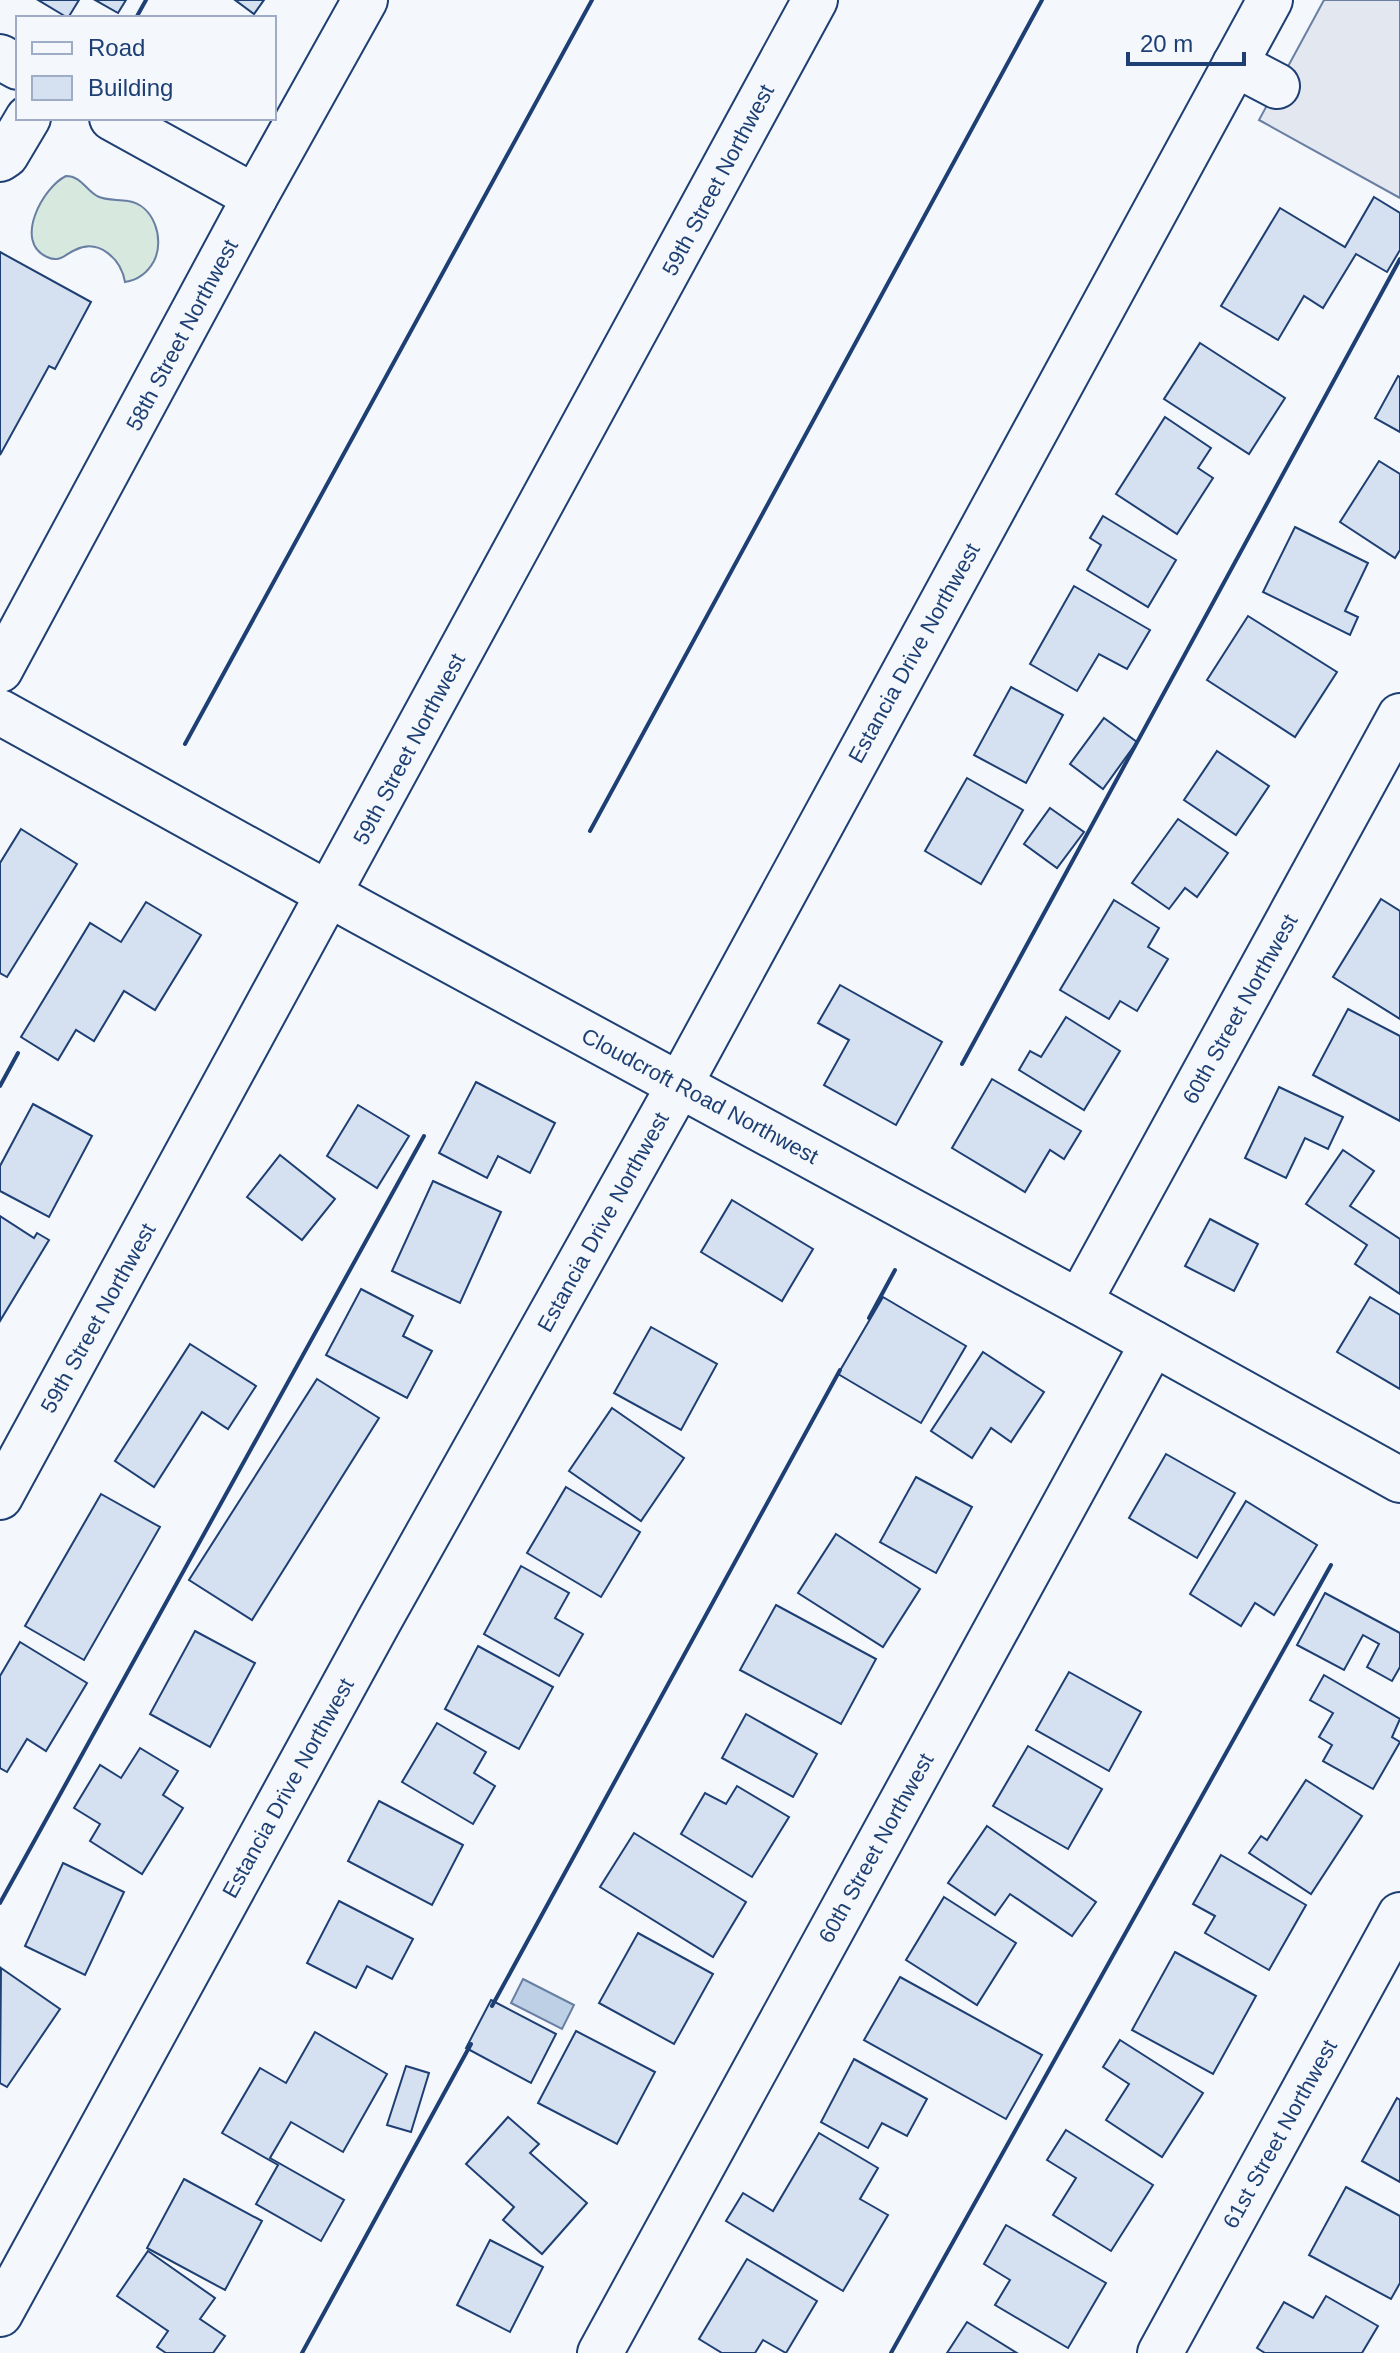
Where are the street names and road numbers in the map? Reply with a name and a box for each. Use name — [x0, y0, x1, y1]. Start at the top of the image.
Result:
street label: 59th Street Northwest — [657, 80, 779, 280]
street label: 58th Street Northwest — [121, 235, 243, 435]
street label: Estancia Drive Northwest — [843, 539, 985, 767]
street label: 59th Street Northwest — [348, 649, 470, 849]
street label: 60th Street Northwest — [1177, 910, 1303, 1108]
street label: Cloudcroft Road Northwest — [578, 1023, 822, 1169]
street label: Estancia Drive Northwest — [532, 1108, 674, 1336]
street label: 59th Street Northwest — [35, 1219, 161, 1417]
street label: Estancia Drive Northwest — [217, 1674, 359, 1902]
street label: 60th Street Northwest — [813, 1749, 939, 1947]
street label: 61st Street Northwest — [1218, 2035, 1342, 2233]

